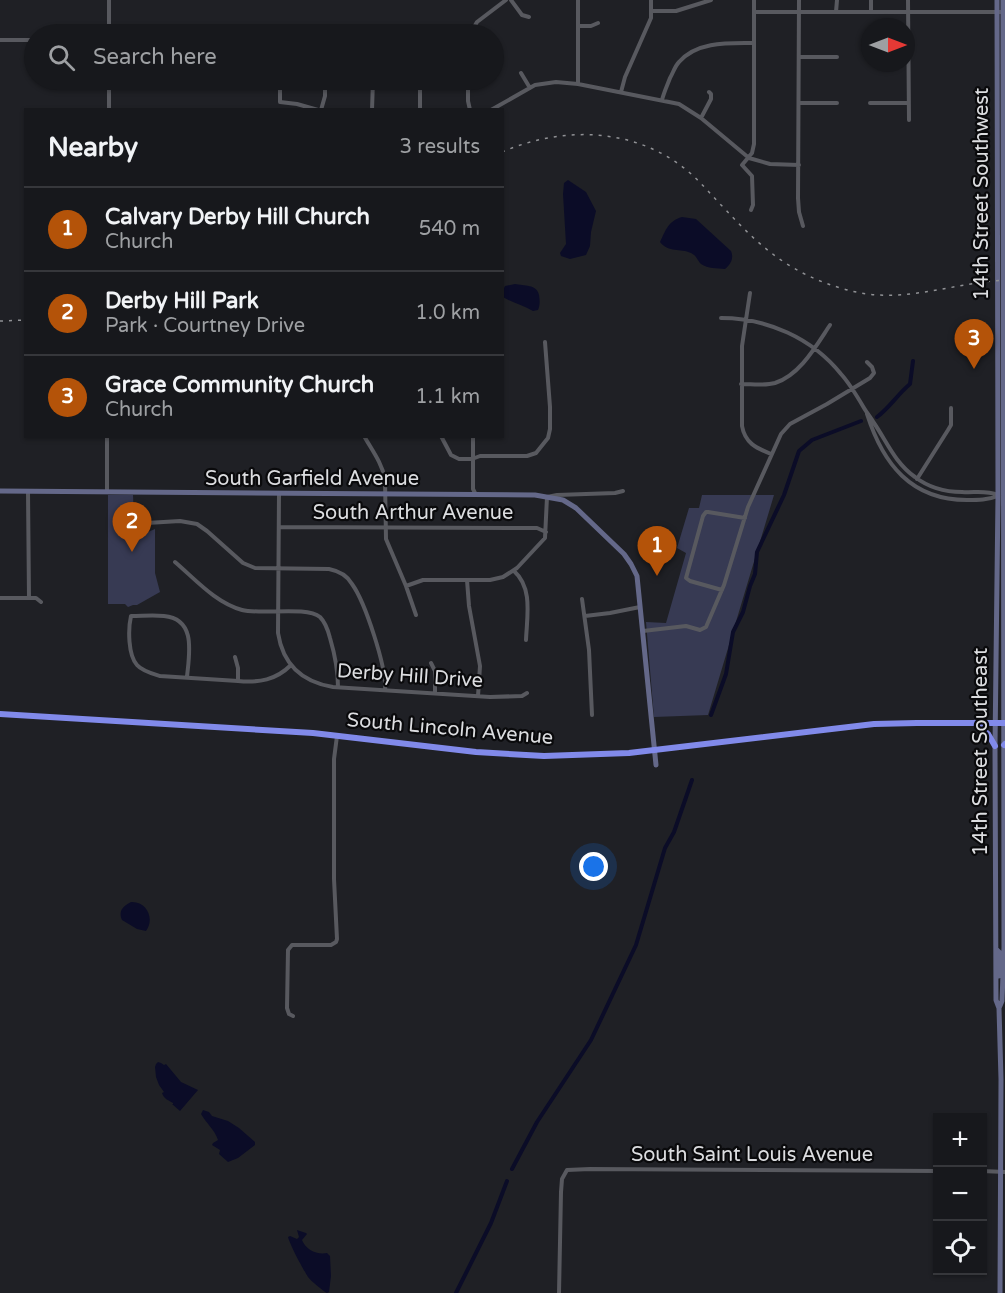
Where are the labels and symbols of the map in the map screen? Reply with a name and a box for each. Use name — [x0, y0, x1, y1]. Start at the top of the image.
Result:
north arrow — [861, 18, 915, 72]
street label: 14th Street Southwest — [970, 87, 994, 300]
pin: 3 — [954, 320, 994, 369]
street label: South Garfield Avenue — [205, 467, 419, 491]
street label: South Arthur Avenue — [313, 501, 513, 525]
pin: 2 — [112, 502, 152, 552]
pin: 1 — [638, 526, 676, 576]
street label: 14th Street Southeast — [969, 647, 993, 856]
street label: Derby Hill Drive — [336, 659, 484, 693]
street label: South Lincoln Avenue — [346, 708, 554, 750]
your location — [579, 852, 608, 881]
street label: South Saint Louis Avenue — [631, 1143, 873, 1167]

